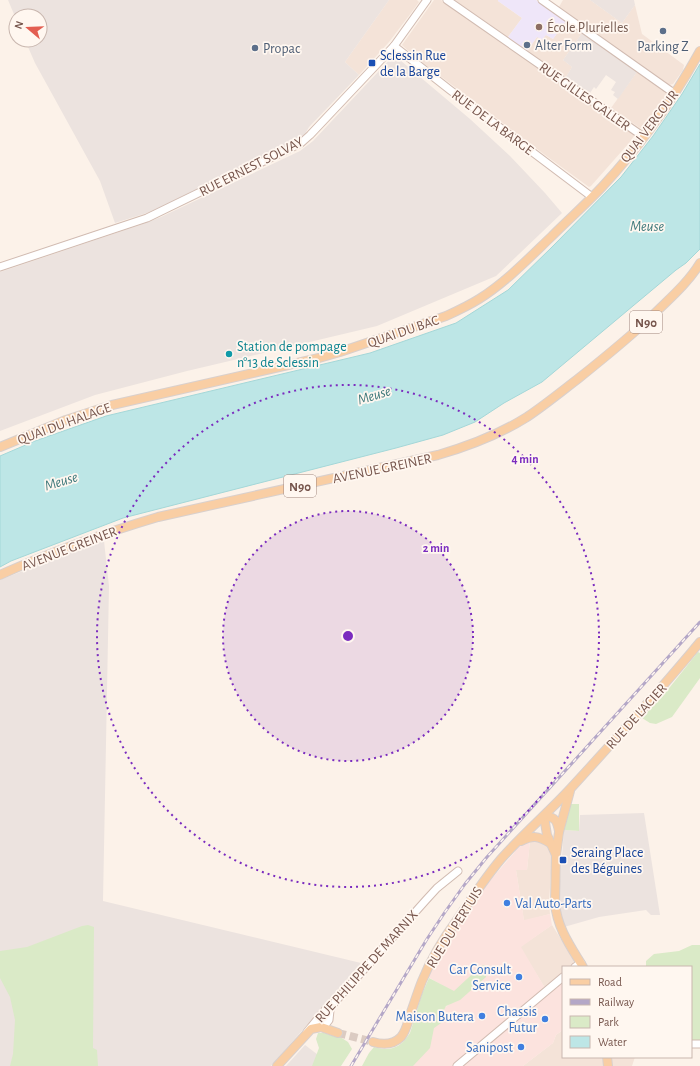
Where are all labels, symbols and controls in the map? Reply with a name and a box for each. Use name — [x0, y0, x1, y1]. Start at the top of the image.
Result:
north arrow — [8, 8, 48, 48]
place label: École Plurielles — [547, 18, 629, 35]
text: N — [13, 19, 25, 30]
marker: École Plurielles — [534, 22, 544, 32]
marker: Parking Z — [658, 26, 668, 36]
place label: Alter Form — [535, 39, 592, 53]
marker: Alter Form — [522, 40, 532, 50]
place label: Parking Z — [637, 40, 689, 54]
place label: Propac — [263, 42, 301, 56]
marker: Propac — [250, 43, 260, 53]
place label: Sclessin Rue de la Barge — [380, 49, 446, 79]
marker: Sclessin Rue de la Barge — [367, 58, 377, 68]
street label: RUE GILLES GALLER — [536, 60, 633, 133]
street label: RUE DE LA BARGE — [449, 88, 536, 158]
street label: QUAI VERCOUR — [618, 88, 682, 165]
street label: RUE ERNEST SOLVAY — [197, 134, 306, 199]
water label: Meuse — [630, 219, 664, 234]
road number: N90 — [630, 311, 662, 333]
street label: QUAI DU BAC — [366, 313, 441, 351]
place label: Station de pompage n°13 de Sclessin — [237, 340, 347, 370]
marker: Station de pompage n°13 de Sclessin — [224, 349, 234, 359]
water label: Meuse — [356, 383, 393, 408]
street label: QUAI DU HALAGE — [16, 400, 113, 447]
street label: AVENUE GREINER — [332, 452, 433, 486]
text: 4 min — [511, 453, 539, 465]
water label: Meuse — [43, 469, 80, 494]
road number: N90 — [284, 475, 316, 497]
street label: AVENUE GREINER — [20, 524, 119, 573]
text: 2 min — [423, 542, 449, 554]
centre of rings — [341, 629, 355, 643]
street label: RUE DE L'ACIER — [604, 681, 670, 752]
place label: Seraing Place des Béguines — [571, 846, 643, 876]
marker: Seraing Place des Béguines — [558, 855, 568, 865]
street label: RUE DU PERTUIS — [424, 885, 485, 971]
place label: Val Auto-Parts — [515, 897, 592, 911]
marker: Val Auto-Parts — [502, 898, 512, 908]
street label: RUE PHILIPPE DE MARNIX — [313, 908, 421, 1026]
place label: Car Consult Service — [449, 963, 512, 993]
legend — [562, 966, 692, 1058]
marker: Car Consult Service — [514, 972, 524, 982]
text: Road — [598, 976, 622, 988]
text: Railway — [598, 996, 634, 1009]
place label: Chassis Futur — [497, 1005, 537, 1035]
place label: Maison Butera — [396, 1010, 475, 1024]
marker: Maison Butera — [477, 1011, 487, 1021]
marker: Chassis Futur — [540, 1014, 550, 1024]
text: Park — [598, 1016, 619, 1028]
text: Water — [598, 1036, 627, 1048]
place label: Sanipost — [466, 1041, 514, 1055]
marker: Sanipost — [516, 1042, 526, 1052]

